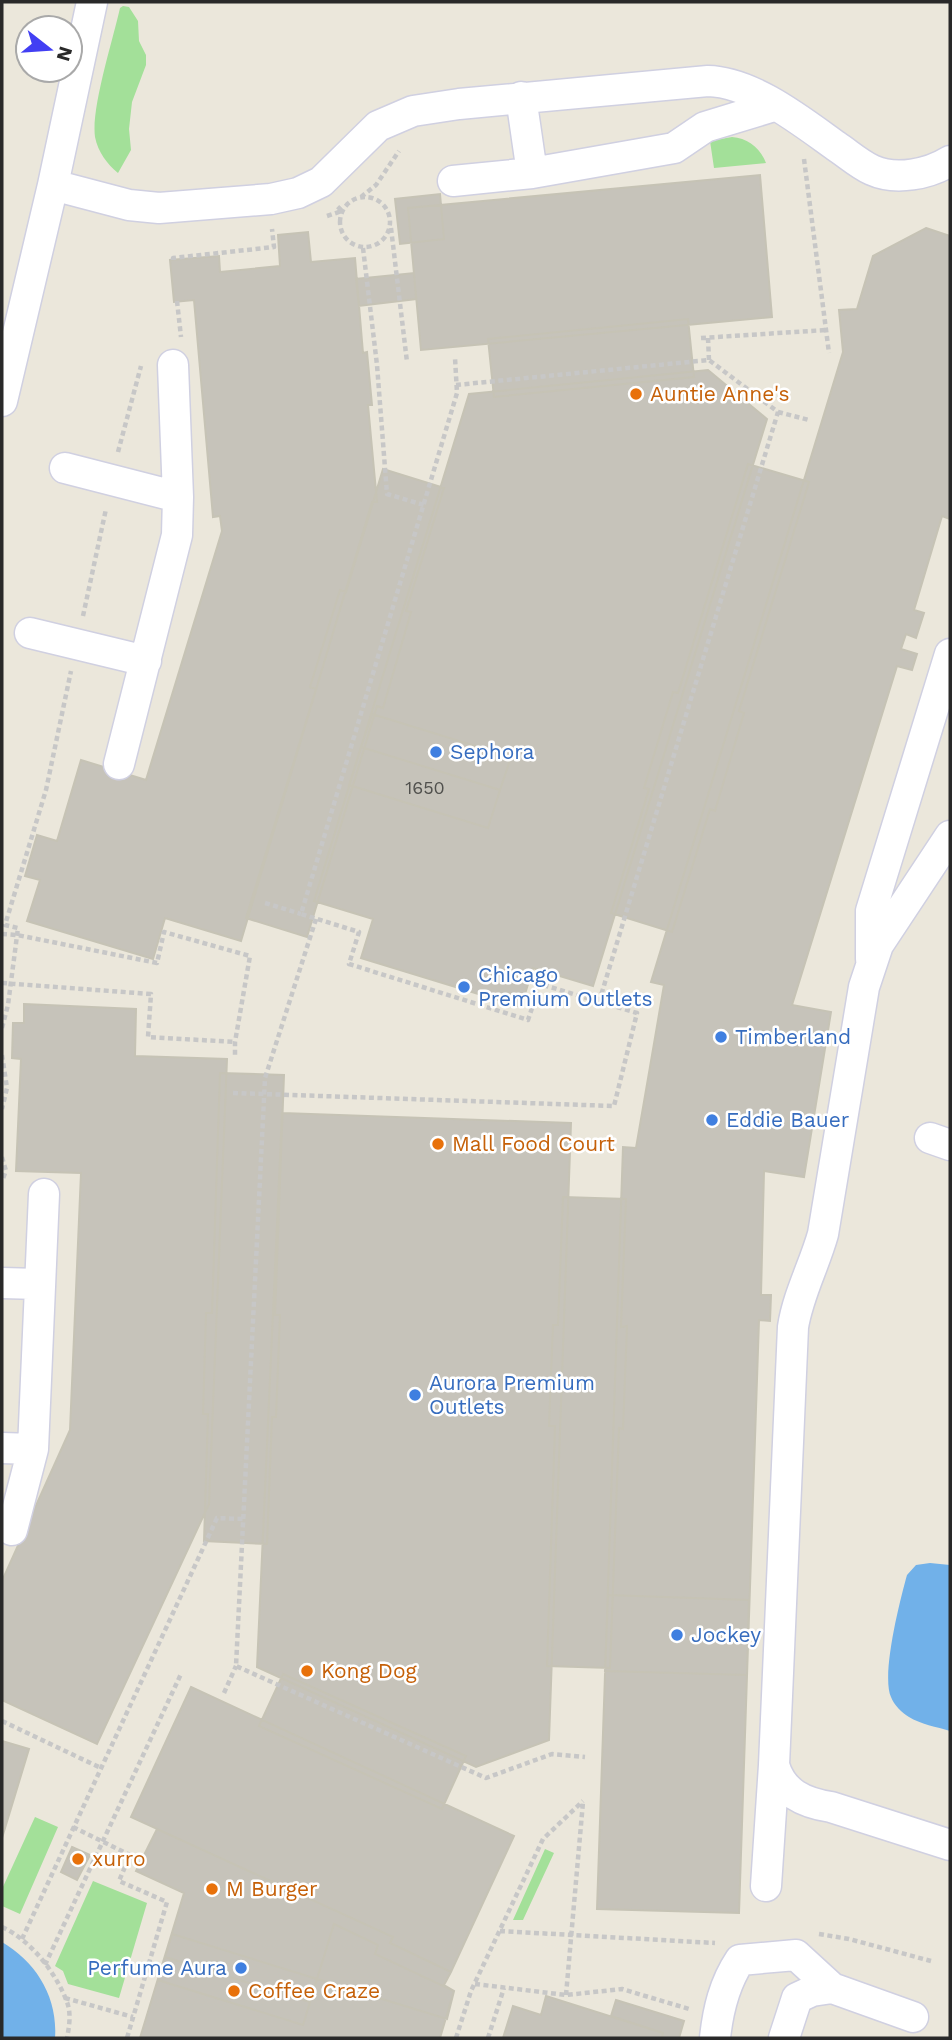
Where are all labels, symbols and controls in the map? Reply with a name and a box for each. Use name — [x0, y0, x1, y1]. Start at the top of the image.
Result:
north arrow — [14, 14, 84, 84]
text: N — [52, 44, 78, 64]
place label: Auntie Anne's — [650, 381, 790, 406]
marker: Auntie Anne's — [628, 386, 644, 402]
place label: Sephora — [450, 739, 535, 764]
marker: Sephora — [428, 744, 444, 760]
house number: 1650 — [405, 777, 445, 798]
place label: Chicago Premium Outlets — [478, 962, 652, 1011]
marker: Chicago Premium Outlets — [456, 979, 472, 995]
place label: Timberland — [735, 1024, 851, 1049]
marker: Timberland — [713, 1029, 729, 1045]
place label: Eddie Bauer — [726, 1107, 850, 1132]
marker: Eddie Bauer — [704, 1112, 720, 1128]
place label: Mall Food Court — [452, 1131, 615, 1156]
marker: Mall Food Court — [430, 1136, 446, 1152]
place label: Aurora Premium Outlets — [429, 1370, 595, 1419]
marker: Aurora Premium Outlets — [407, 1387, 423, 1403]
place label: Jockey — [691, 1622, 761, 1647]
marker: Jockey — [669, 1627, 685, 1643]
place label: Kong Dog — [321, 1658, 418, 1683]
marker: Kong Dog — [299, 1663, 315, 1679]
place label: xurro — [92, 1846, 146, 1871]
marker: xurro — [70, 1851, 86, 1867]
place label: M Burger — [226, 1876, 318, 1901]
marker: M Burger — [204, 1881, 220, 1897]
place label: Perfume Aura — [87, 1955, 227, 1980]
marker: Perfume Aura — [233, 1960, 249, 1976]
place label: Coffee Craze — [248, 1978, 380, 2003]
marker: Coffee Craze — [226, 1983, 242, 1999]

